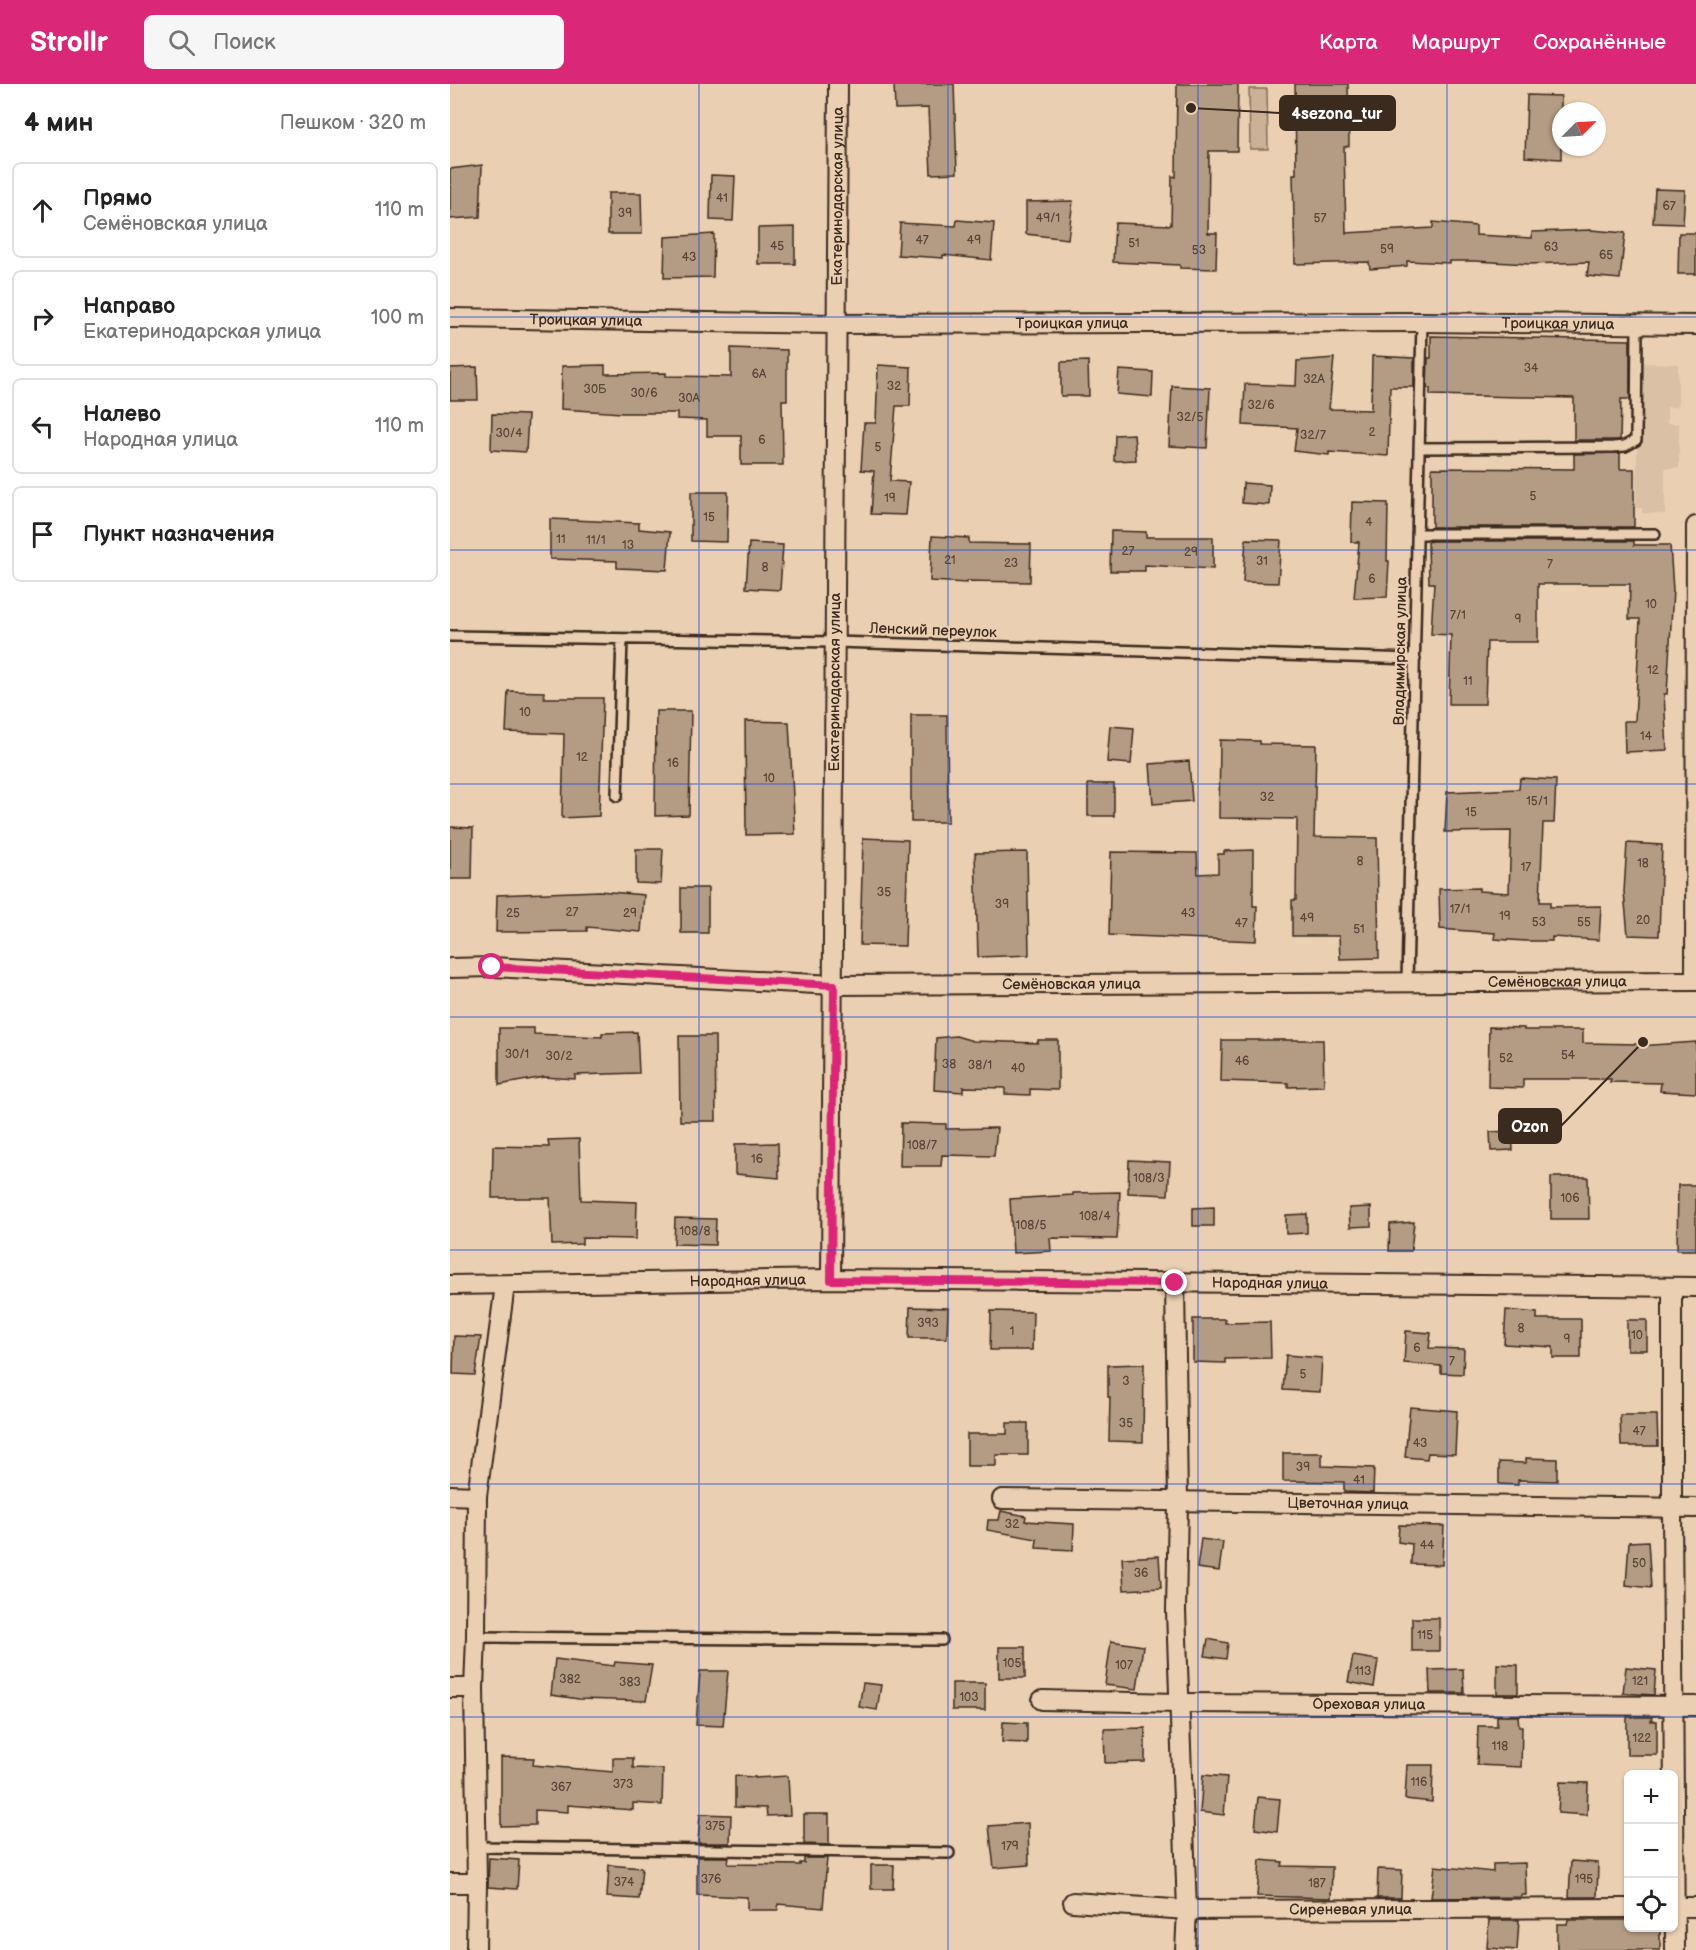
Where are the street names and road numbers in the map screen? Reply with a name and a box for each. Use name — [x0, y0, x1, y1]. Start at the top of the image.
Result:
street label: Екатеринодарская улица — [828, 106, 848, 286]
street label: Троицкая улица — [529, 310, 643, 331]
street label: Троицкая улица — [1016, 314, 1129, 333]
street label: Троицкая улица — [1501, 314, 1615, 334]
street label: Владимирская улица — [1390, 576, 1411, 726]
street label: Екатеринодарская улица — [825, 592, 845, 772]
street label: Ленский переулок — [868, 619, 997, 642]
street label: Семёновская улица — [1488, 972, 1627, 992]
street label: Семёновская улица — [1002, 975, 1141, 994]
street label: Народная улица — [690, 1270, 806, 1291]
street label: Народная улица — [1212, 1274, 1328, 1294]
street label: Цветочная улица — [1287, 1494, 1409, 1514]
street label: Ореховая улица — [1313, 1695, 1426, 1714]
street label: Сиреневая улица — [1289, 1900, 1412, 1920]

